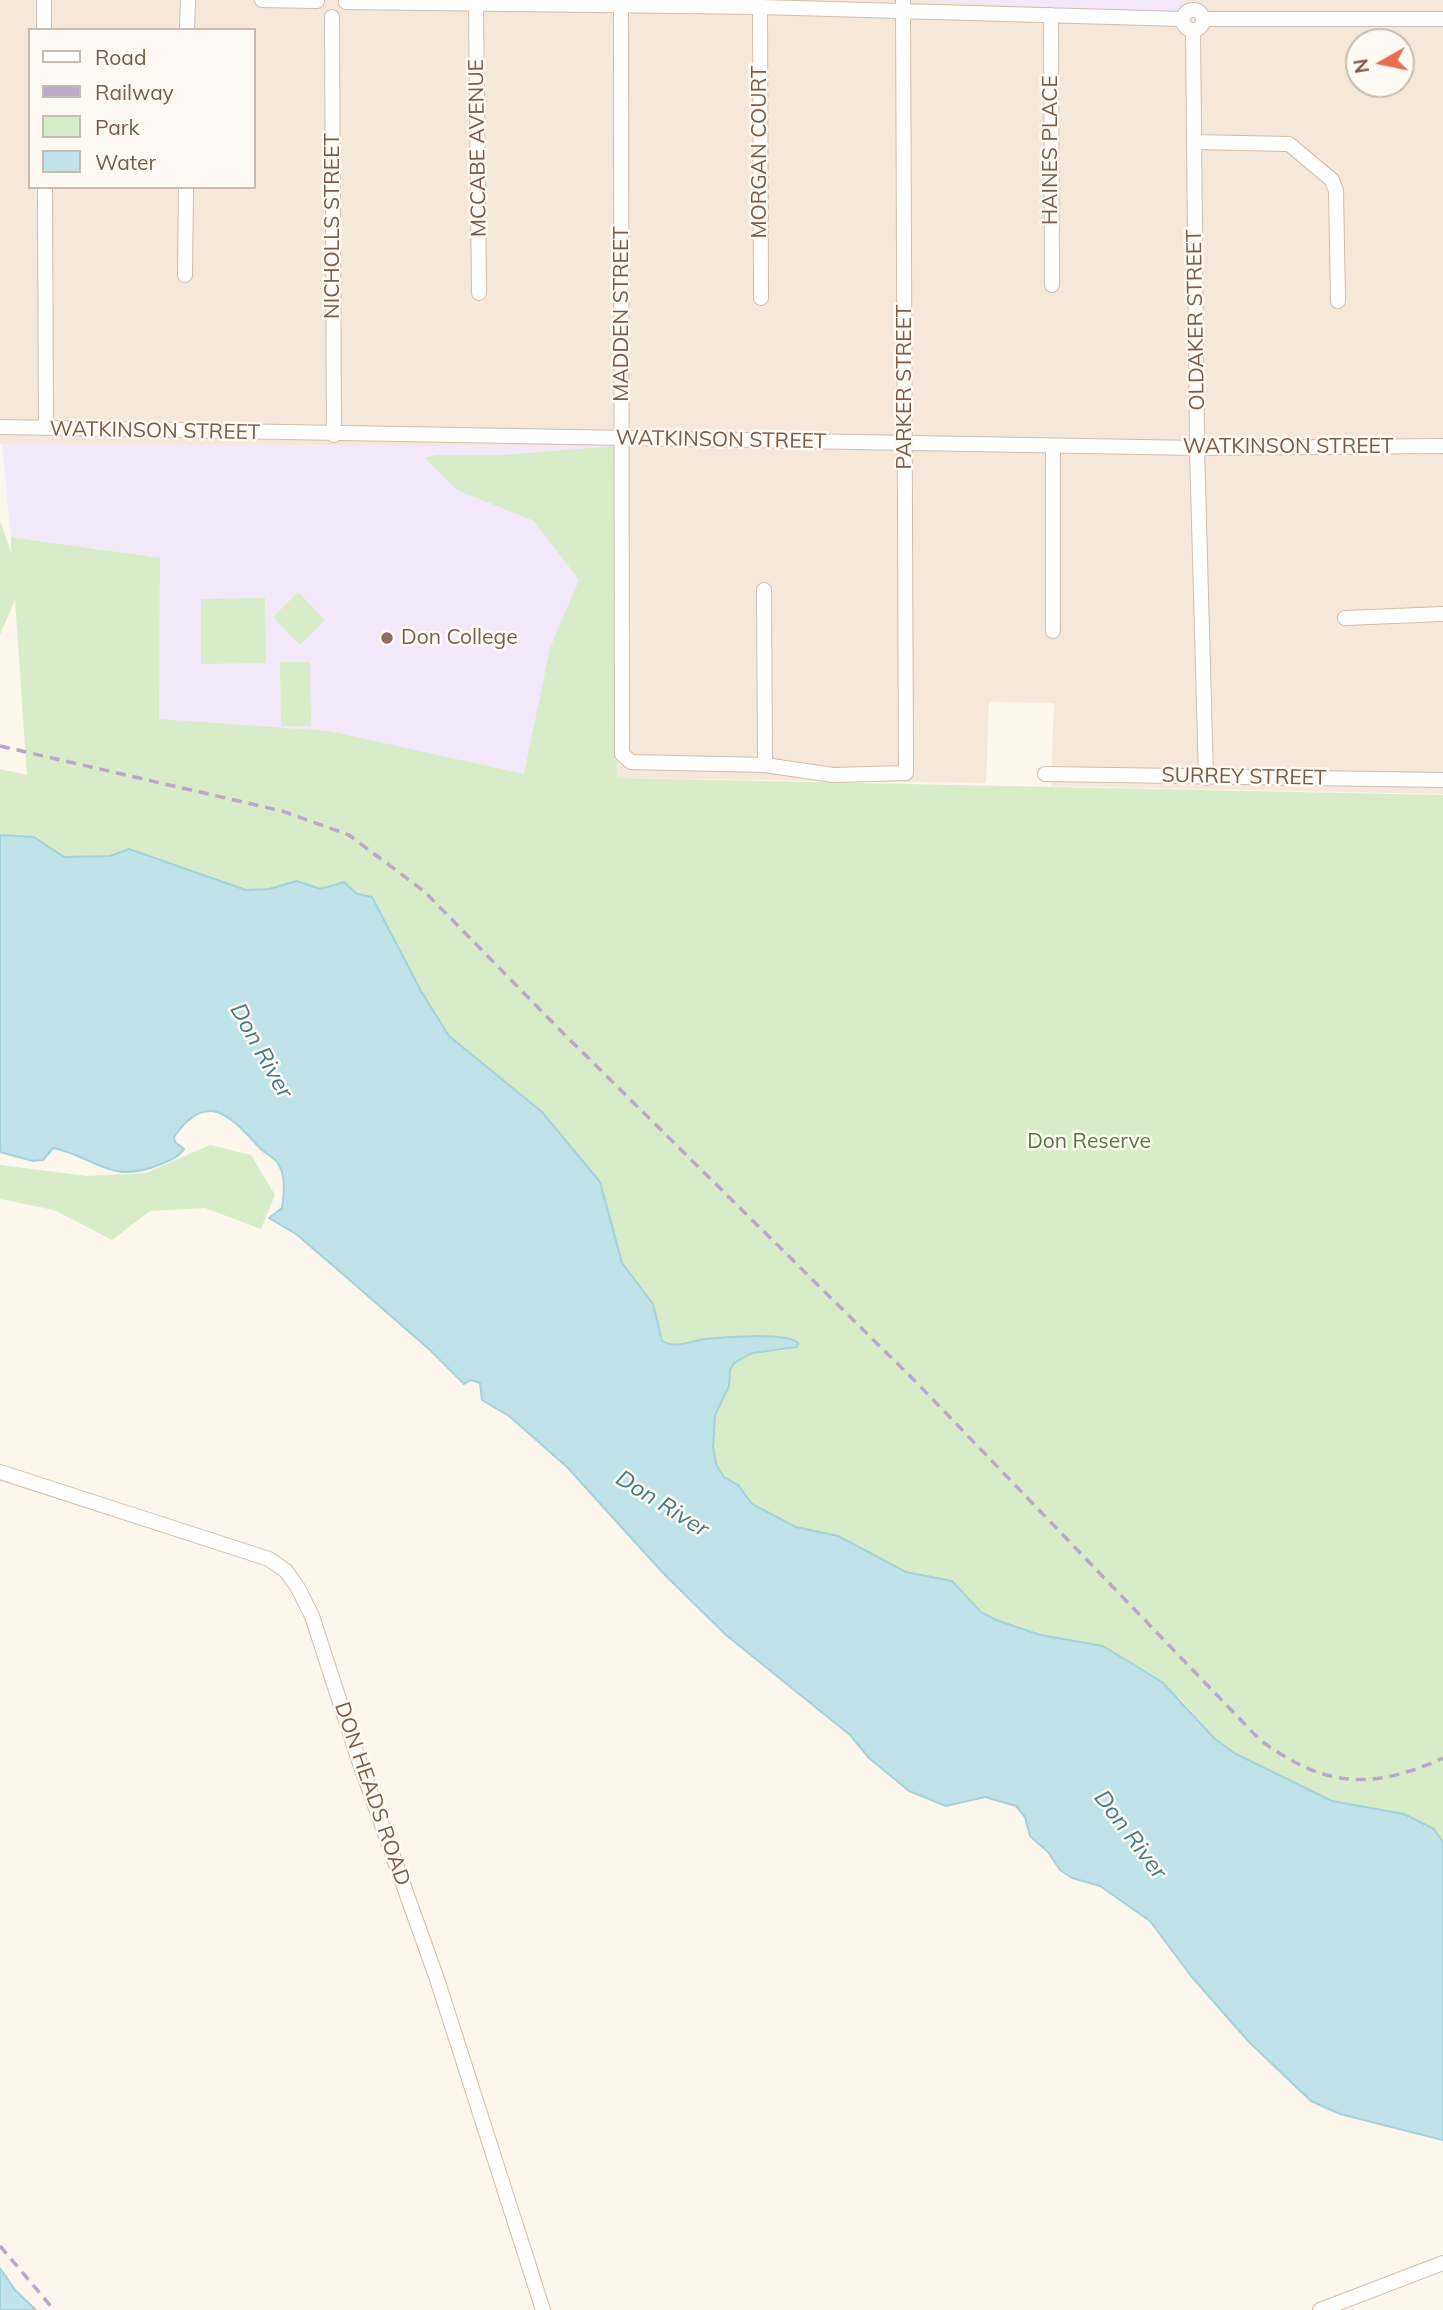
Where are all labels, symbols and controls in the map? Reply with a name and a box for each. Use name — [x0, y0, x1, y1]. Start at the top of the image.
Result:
legend — [28, 28, 256, 189]
north arrow — [1345, 28, 1415, 98]
text: Road — [95, 44, 146, 70]
text: N — [1348, 57, 1374, 75]
street label: MCCABE AVENUE — [464, 59, 492, 237]
street label: MORGAN COURT — [747, 66, 773, 238]
street label: HAINES PLACE — [1038, 75, 1064, 225]
text: Railway — [95, 79, 174, 105]
text: Park — [95, 114, 139, 140]
street label: NICHOLLS STREET — [320, 133, 346, 319]
text: Water — [95, 149, 156, 175]
street label: MADDEN STREET — [609, 226, 635, 402]
street label: OLDAKER STREET — [1182, 229, 1210, 411]
street label: PARKER STREET — [892, 305, 918, 469]
street label: WATKINSON STREET — [49, 417, 261, 445]
street label: WATKINSON STREET — [615, 426, 827, 454]
street label: WATKINSON STREET — [1183, 434, 1393, 460]
place label: Don College — [401, 625, 518, 651]
marker: Don College — [379, 630, 395, 646]
street label: SURREY STREET — [1161, 763, 1327, 791]
water label: Don River — [224, 999, 298, 1103]
park label: Don Reserve — [1027, 1129, 1151, 1155]
water label: Don River — [611, 1465, 713, 1543]
street label: DON HEADS ROAD — [329, 1699, 415, 1889]
water label: Don River — [1088, 1785, 1172, 1885]

